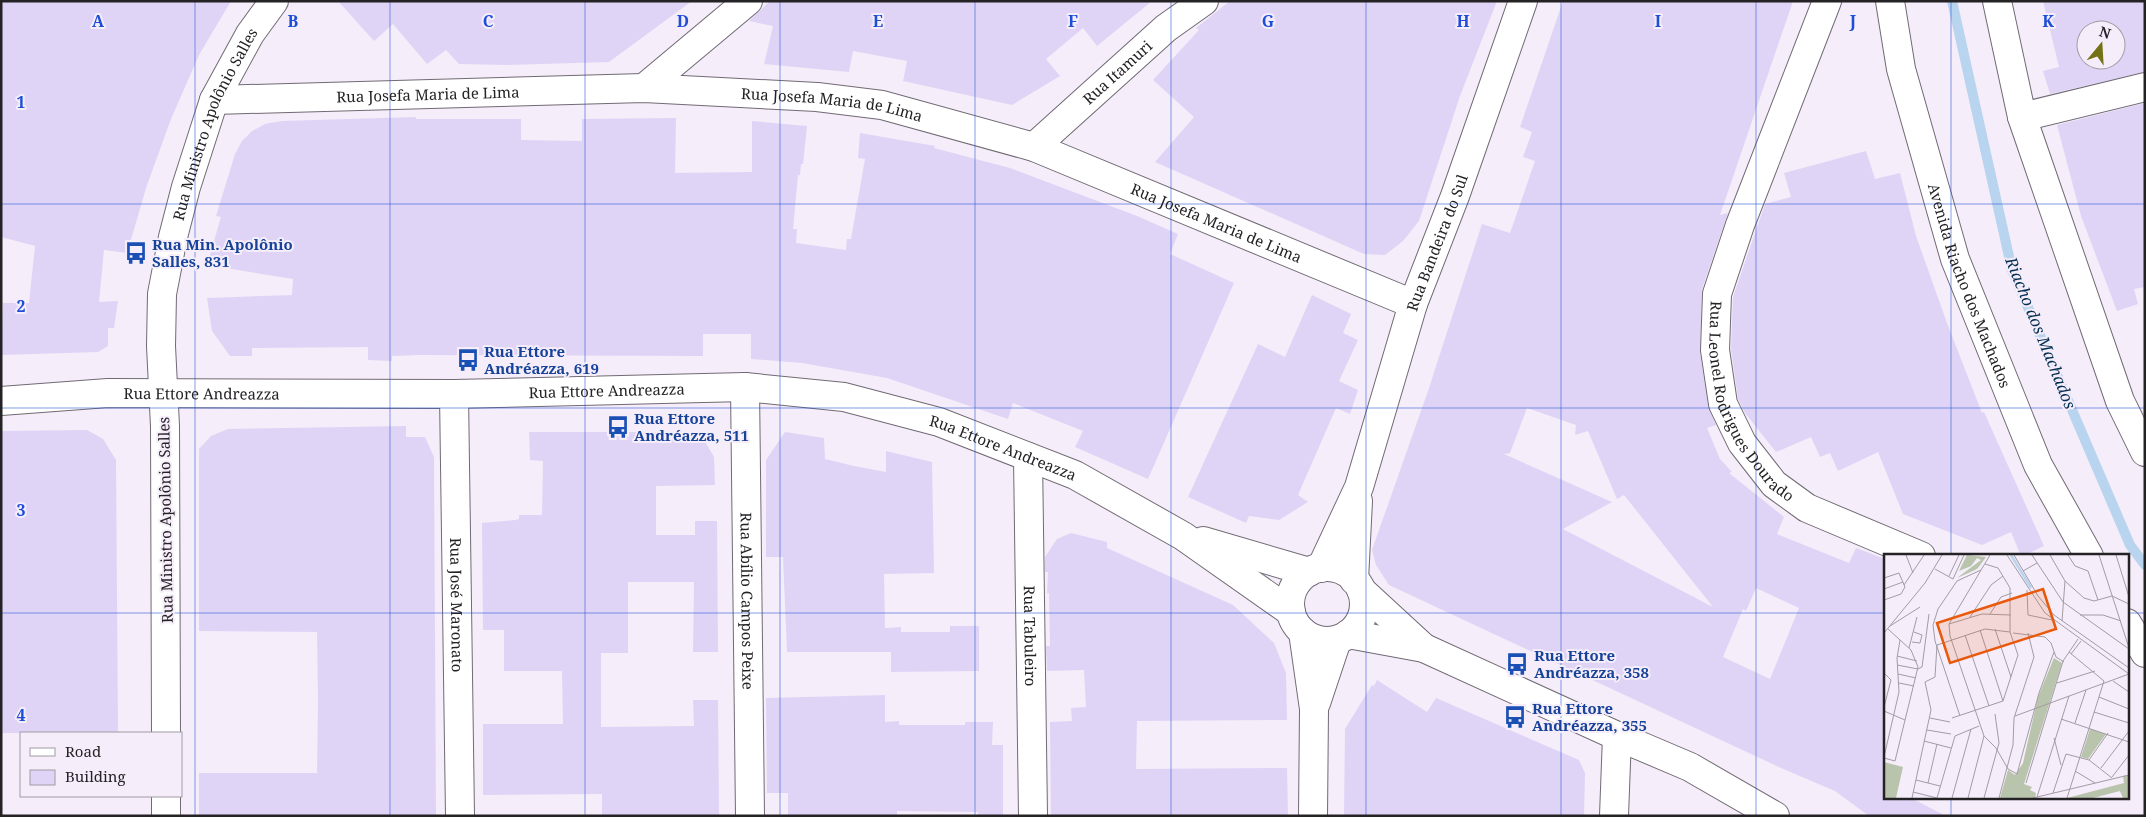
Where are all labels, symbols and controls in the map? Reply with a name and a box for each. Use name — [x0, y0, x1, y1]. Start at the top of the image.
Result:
text: A — [92, 10, 105, 32]
text: B — [288, 10, 299, 32]
text: C — [483, 10, 494, 32]
text: D — [677, 10, 689, 32]
text: E — [873, 10, 883, 32]
text: F — [1068, 10, 1078, 32]
text: G — [1262, 10, 1274, 32]
text: H — [1456, 10, 1470, 32]
text: I — [1655, 10, 1661, 32]
text: J — [1849, 10, 1857, 32]
text: K — [2042, 10, 2054, 32]
north arrow — [2076, 20, 2126, 70]
text: N — [2097, 21, 2113, 43]
street label: Rua Ministro Apolônio Salles — [168, 23, 262, 222]
street label: Rua Itamuri — [1078, 35, 1156, 108]
street label: Rua Josefa Maria de Lima — [336, 81, 520, 107]
street label: Rua Josefa Maria de Lima — [741, 83, 925, 126]
text: 1 — [16, 91, 26, 113]
street label: Rua Bandeira do Sul — [1401, 171, 1472, 313]
street label: Rua Josefa Maria de Lima — [1128, 178, 1305, 267]
street label: Avenida Riacho dos Machados — [1924, 181, 2016, 391]
place label: Rua Min. Apolônio Salles, 831 — [152, 234, 293, 271]
bus stop icon: Rua Min. Apolônio Salles, 831 — [123, 240, 149, 266]
water label: Riacho dos Machados — [2000, 253, 2082, 412]
text: 2 — [16, 295, 26, 317]
street label: Rua Leonel Rodrigues Dourado — [1705, 301, 1799, 506]
place label: Rua Ettore Andréazza, 619 — [484, 341, 599, 378]
bus stop icon: Rua Ettore Andréazza, 619 — [455, 347, 481, 373]
street label: Rua Ettore Andreazza — [528, 378, 685, 402]
street label: Rua Ettore Andreazza — [124, 383, 280, 403]
place label: Rua Ettore Andréazza, 511 — [634, 408, 749, 445]
street label: Rua Ettore Andreazza — [928, 410, 1080, 485]
bus stop icon: Rua Ettore Andréazza, 511 — [605, 414, 631, 440]
street label: Rua Ministro Apolônio Salles — [153, 417, 177, 623]
text: 3 — [16, 499, 26, 521]
street label: Rua Abílio Campos Peixe — [736, 512, 759, 690]
street label: Rua José Maronato — [446, 537, 468, 673]
inset map — [1884, 554, 2128, 800]
street label: Rua Tabuleiro — [1020, 585, 1041, 687]
place label: Rua Ettore Andréazza, 358 — [1534, 645, 1649, 682]
bus stop icon: Rua Ettore Andréazza, 358 — [1504, 651, 1530, 677]
place label: Rua Ettore Andréazza, 355 — [1532, 698, 1647, 735]
text: 4 — [16, 704, 26, 726]
bus stop icon: Rua Ettore Andréazza, 355 — [1502, 704, 1528, 730]
legend — [20, 732, 182, 797]
text: Road — [65, 741, 101, 761]
text: Building — [65, 766, 126, 786]

